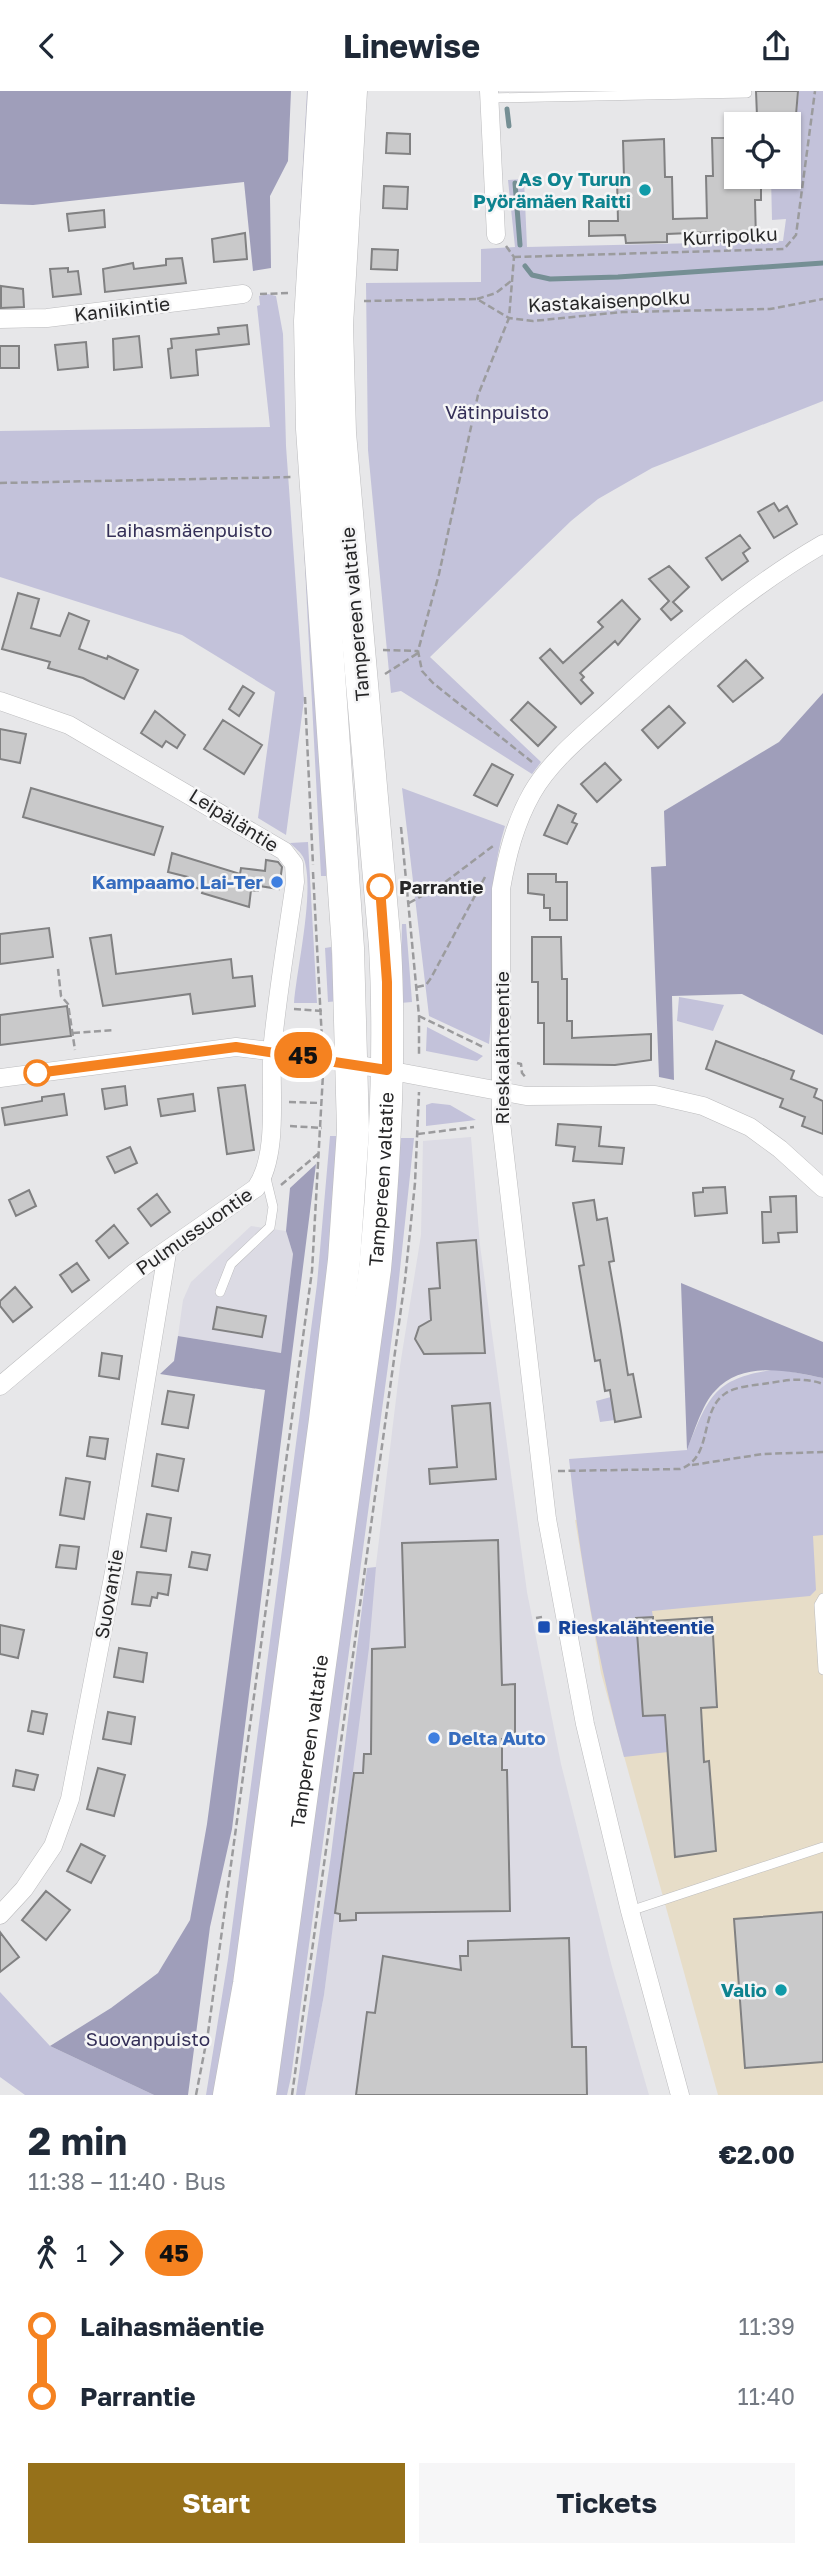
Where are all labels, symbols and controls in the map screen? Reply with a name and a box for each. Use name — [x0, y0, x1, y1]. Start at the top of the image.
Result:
icon: back — [28, 27, 66, 65]
text: Linewise — [343, 27, 480, 65]
icon: share — [757, 27, 795, 65]
map controls — [724, 112, 801, 189]
button: locate — [724, 112, 801, 189]
place label: As Oy Turun Pyörämäen Raitti — [473, 167, 631, 212]
marker: As Oy Turun Pyörämäen Raitti — [637, 182, 653, 198]
street label: Kurripolku — [682, 222, 778, 249]
street label: Kastakaisenpolku — [527, 285, 691, 316]
street label: Kaniikintie — [73, 291, 171, 326]
park label: Vätinpuisto — [445, 400, 549, 423]
park label: Laihasmäenpuisto — [106, 518, 272, 541]
street label: Tampereen valtatie — [335, 526, 374, 702]
street label: Leipäläntie — [185, 783, 283, 856]
place label: Kampaamo Lai-Ter — [92, 870, 264, 893]
marker: Kampaamo Lai-Ter — [269, 874, 285, 890]
marker: Parrantie — [367, 874, 393, 900]
place label: Parrantie — [399, 875, 484, 898]
street label: Rieskalähteentie — [490, 971, 513, 1125]
line badge: 45 — [272, 1032, 334, 1078]
text: 45 — [288, 1040, 318, 1069]
unlabelled marker — [24, 1060, 50, 1086]
street label: Tampereen valtatie — [363, 1092, 398, 1267]
street label: Pulmussuontie — [131, 1182, 256, 1279]
street label: Suovantie — [89, 1547, 128, 1641]
place label: Rieskalähteentie — [558, 1615, 715, 1638]
marker: Rieskalähteentie — [536, 1619, 552, 1635]
street label: Tampereen valtatie — [285, 1653, 332, 1829]
place label: Delta Auto — [448, 1726, 546, 1749]
marker: Delta Auto — [426, 1730, 442, 1746]
place label: Valio — [721, 1978, 767, 2001]
marker: Valio — [773, 1982, 789, 1998]
park label: Suovanpuisto — [86, 2027, 210, 2050]
text: 2 min — [28, 2118, 127, 2163]
text: €2.00 — [719, 2139, 795, 2170]
text: 11:38 – 11:40 · Bus — [28, 2167, 226, 2195]
icon: walk — [28, 2234, 66, 2272]
icon: forward — [97, 2234, 135, 2272]
text: 45 — [159, 2238, 189, 2267]
text: 1 — [76, 2239, 87, 2267]
text: Laihasmäentie — [80, 2311, 264, 2342]
text: 11:39 — [738, 2312, 795, 2340]
text: Parrantie — [80, 2381, 196, 2412]
text: 11:40 — [738, 2382, 795, 2410]
button: Start — [28, 2463, 405, 2543]
button: Tickets — [419, 2463, 795, 2543]

